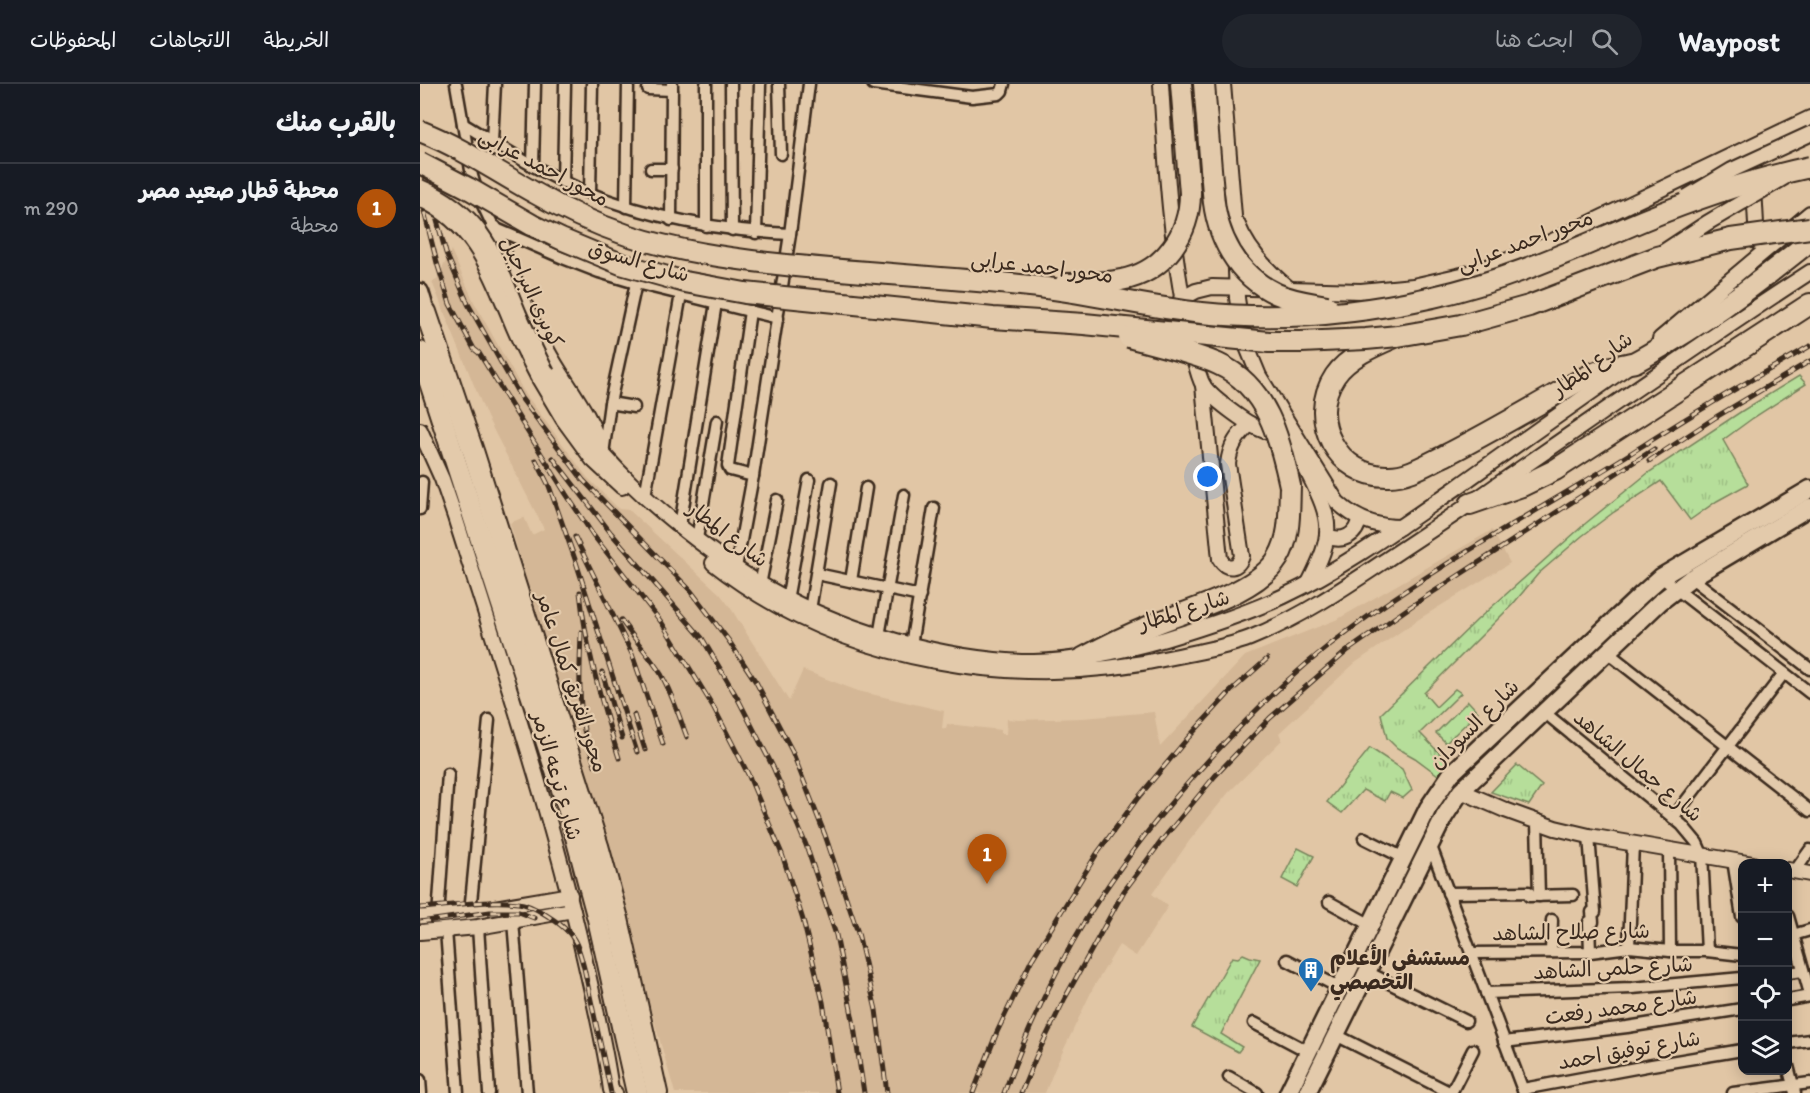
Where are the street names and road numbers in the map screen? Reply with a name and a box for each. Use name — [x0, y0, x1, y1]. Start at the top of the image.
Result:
street label: محور احمد عرابى — [474, 122, 613, 213]
street label: محور احمد عرابى — [1453, 204, 1597, 279]
street label: كوبرى البراجيل — [494, 232, 569, 352]
street label: شارع السوق — [585, 234, 692, 290]
street label: محور احمد عرابى — [969, 245, 1115, 290]
street label: شارع المطار — [1545, 326, 1639, 405]
street label: شارع المطار — [680, 494, 773, 574]
street label: شارع المطار — [1133, 584, 1233, 639]
street label: محور الفريق كمال عامر — [530, 586, 613, 776]
street label: شارع السودان — [1424, 674, 1526, 776]
street label: شارع جمال الشاهد — [1567, 704, 1708, 829]
street label: شارع ترعه الزمر — [524, 707, 588, 844]
street label: شارع صلاح الشاهد — [1492, 918, 1650, 948]
street label: شارع حلمى الشاهد — [1532, 951, 1694, 987]
street label: شارع محمد رفعت — [1543, 983, 1699, 1033]
street label: شارع توفيق احمد — [1556, 1025, 1703, 1077]

